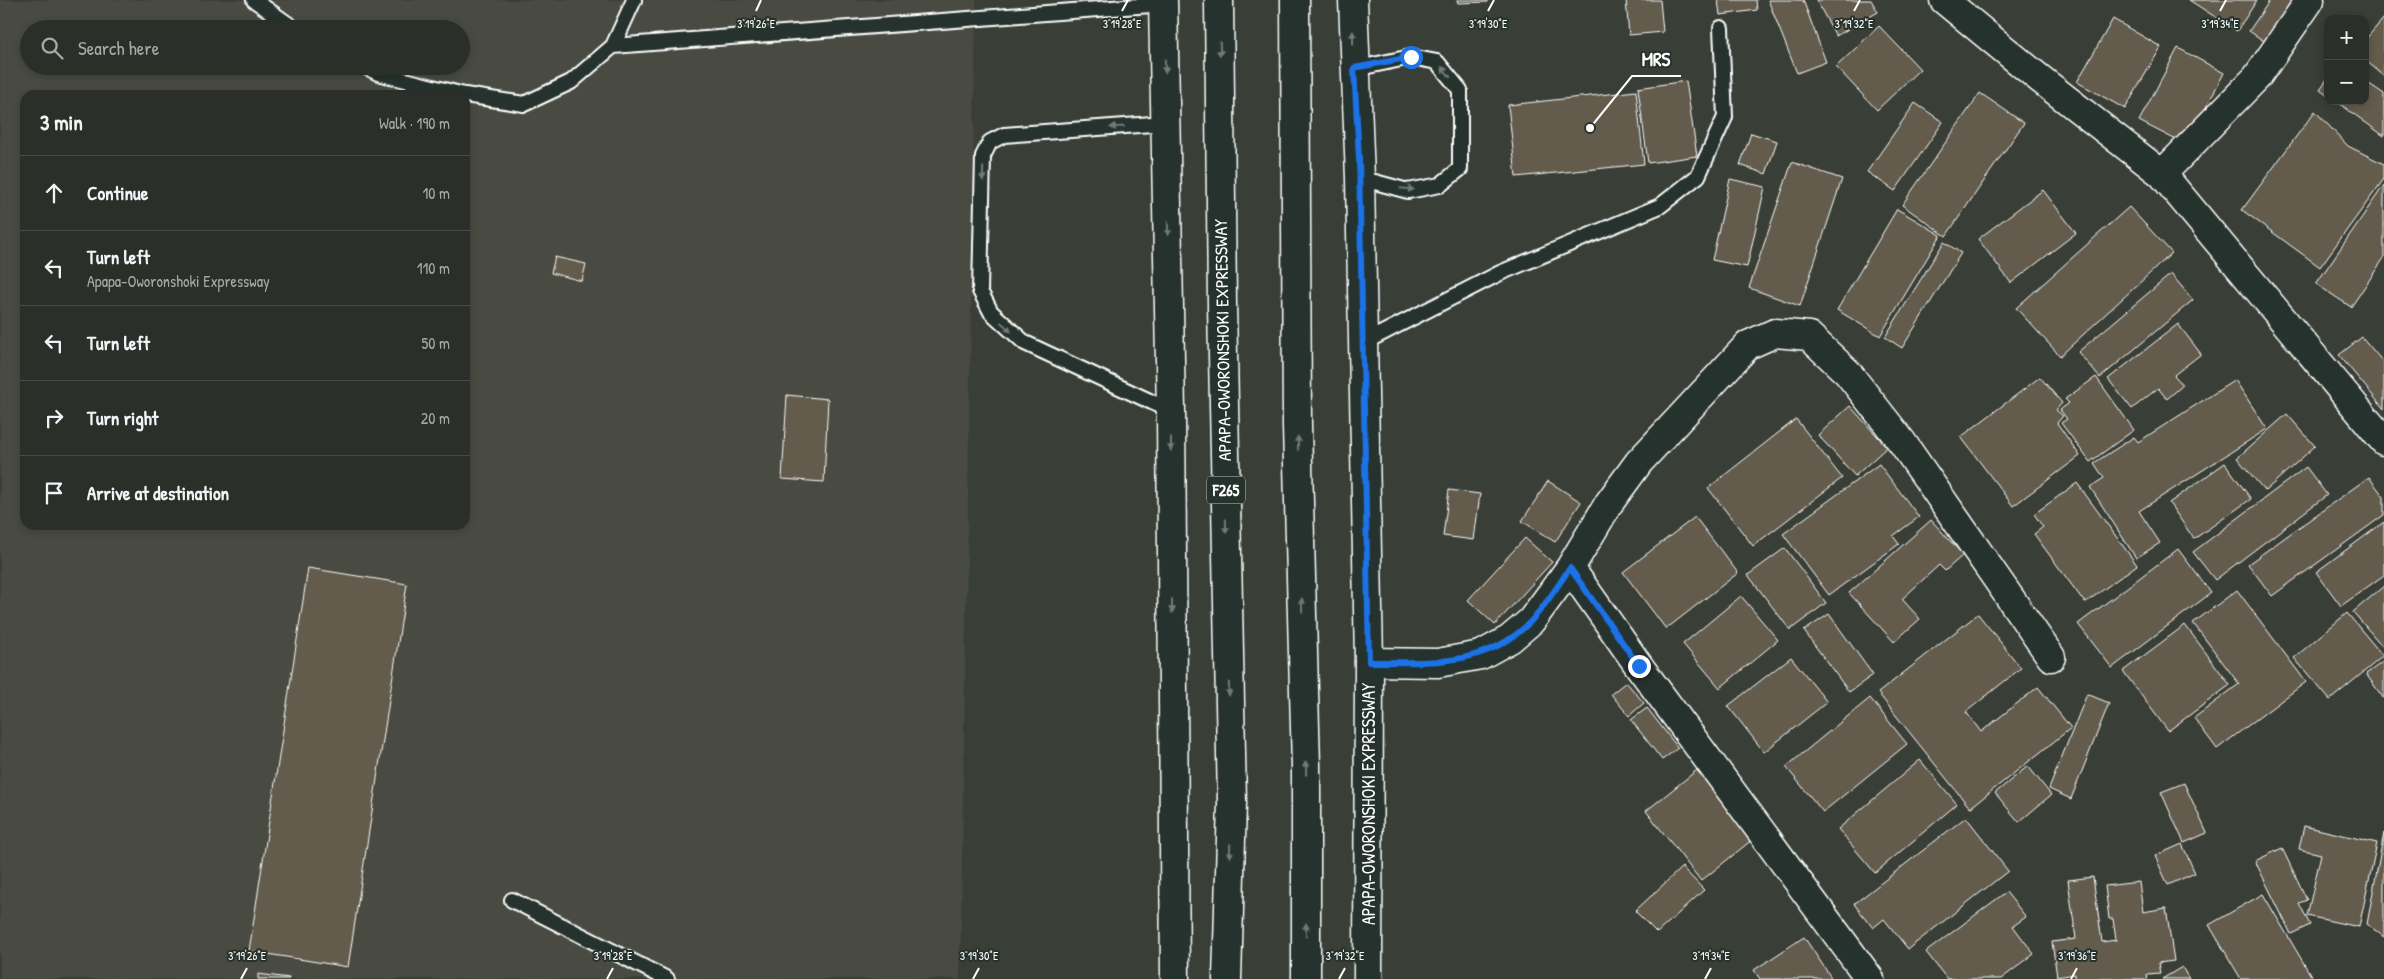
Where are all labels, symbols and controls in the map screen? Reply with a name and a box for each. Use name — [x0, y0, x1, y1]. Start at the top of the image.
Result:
text: 3°19'26"E — [737, 15, 776, 32]
text: 3°19'28"E — [1103, 15, 1142, 32]
text: 3°19'30"E — [1469, 15, 1508, 32]
text: 3°19'32"E — [1835, 15, 1874, 32]
text: 3°19'34"E — [2201, 15, 2240, 32]
map controls — [2324, 15, 2369, 105]
button: + — [2324, 15, 2369, 60]
search box — [20, 20, 470, 75]
one-way arrow — [1349, 30, 1357, 46]
icon: search — [38, 34, 66, 62]
text: Search here — [78, 35, 159, 61]
one-way arrow — [1216, 41, 1224, 57]
callout: MRS — [1632, 42, 1681, 76]
route start — [1400, 46, 1423, 69]
text: MRS — [1642, 46, 1671, 72]
one-way arrow — [1161, 58, 1169, 74]
button: − — [2324, 60, 2369, 105]
one-way arrow — [1440, 66, 1451, 79]
text: 3 min — [40, 108, 83, 137]
text: Walk · 190 m — [379, 112, 450, 134]
one-way arrow — [1109, 123, 1125, 131]
one-way arrow — [979, 166, 987, 182]
icon: ahead — [40, 179, 68, 207]
text: Continue — [87, 180, 148, 206]
text: 10 m — [422, 182, 450, 204]
one-way arrow — [1399, 185, 1415, 193]
street label: APAPA-OWORONSHOKI EXPRESSWAY — [1208, 219, 1237, 461]
one-way arrow — [1164, 221, 1172, 237]
text: Turn left — [87, 244, 150, 270]
icon: left — [40, 254, 68, 282]
text: 110 m — [417, 257, 450, 279]
text: Apapa-Oworonshoki Expressway — [87, 270, 270, 292]
one-way arrow — [1000, 321, 1012, 333]
icon: left — [40, 329, 68, 357]
text: Turn left — [87, 330, 150, 356]
text: 50 m — [422, 332, 450, 354]
icon: right — [40, 404, 68, 432]
text: Turn right — [87, 405, 158, 431]
text: 20 m — [421, 407, 450, 429]
one-way arrow — [1294, 435, 1302, 451]
one-way arrow — [1167, 436, 1175, 452]
road number: F265 — [1207, 476, 1245, 504]
icon: arrive — [40, 479, 68, 507]
text: Arrive at destination — [87, 480, 229, 506]
one-way arrow — [1222, 518, 1230, 534]
one-way arrow — [1298, 597, 1306, 613]
one-way arrow — [1168, 598, 1176, 614]
route end — [1628, 655, 1651, 678]
one-way arrow — [1226, 681, 1234, 697]
street label: APAPA-OWORONSHOKI EXPRESSWAY — [1356, 683, 1381, 925]
one-way arrow — [1302, 760, 1310, 776]
one-way arrow — [1226, 843, 1234, 859]
one-way arrow — [1302, 922, 1310, 938]
text: 3°19'26"E — [228, 947, 267, 964]
text: 3°19'28"E — [594, 947, 633, 964]
text: 3°19'30"E — [960, 947, 999, 964]
text: 3°19'32"E — [1326, 947, 1365, 964]
text: 3°19'34"E — [1692, 947, 1731, 964]
text: 3°19'36"E — [2058, 947, 2097, 964]

